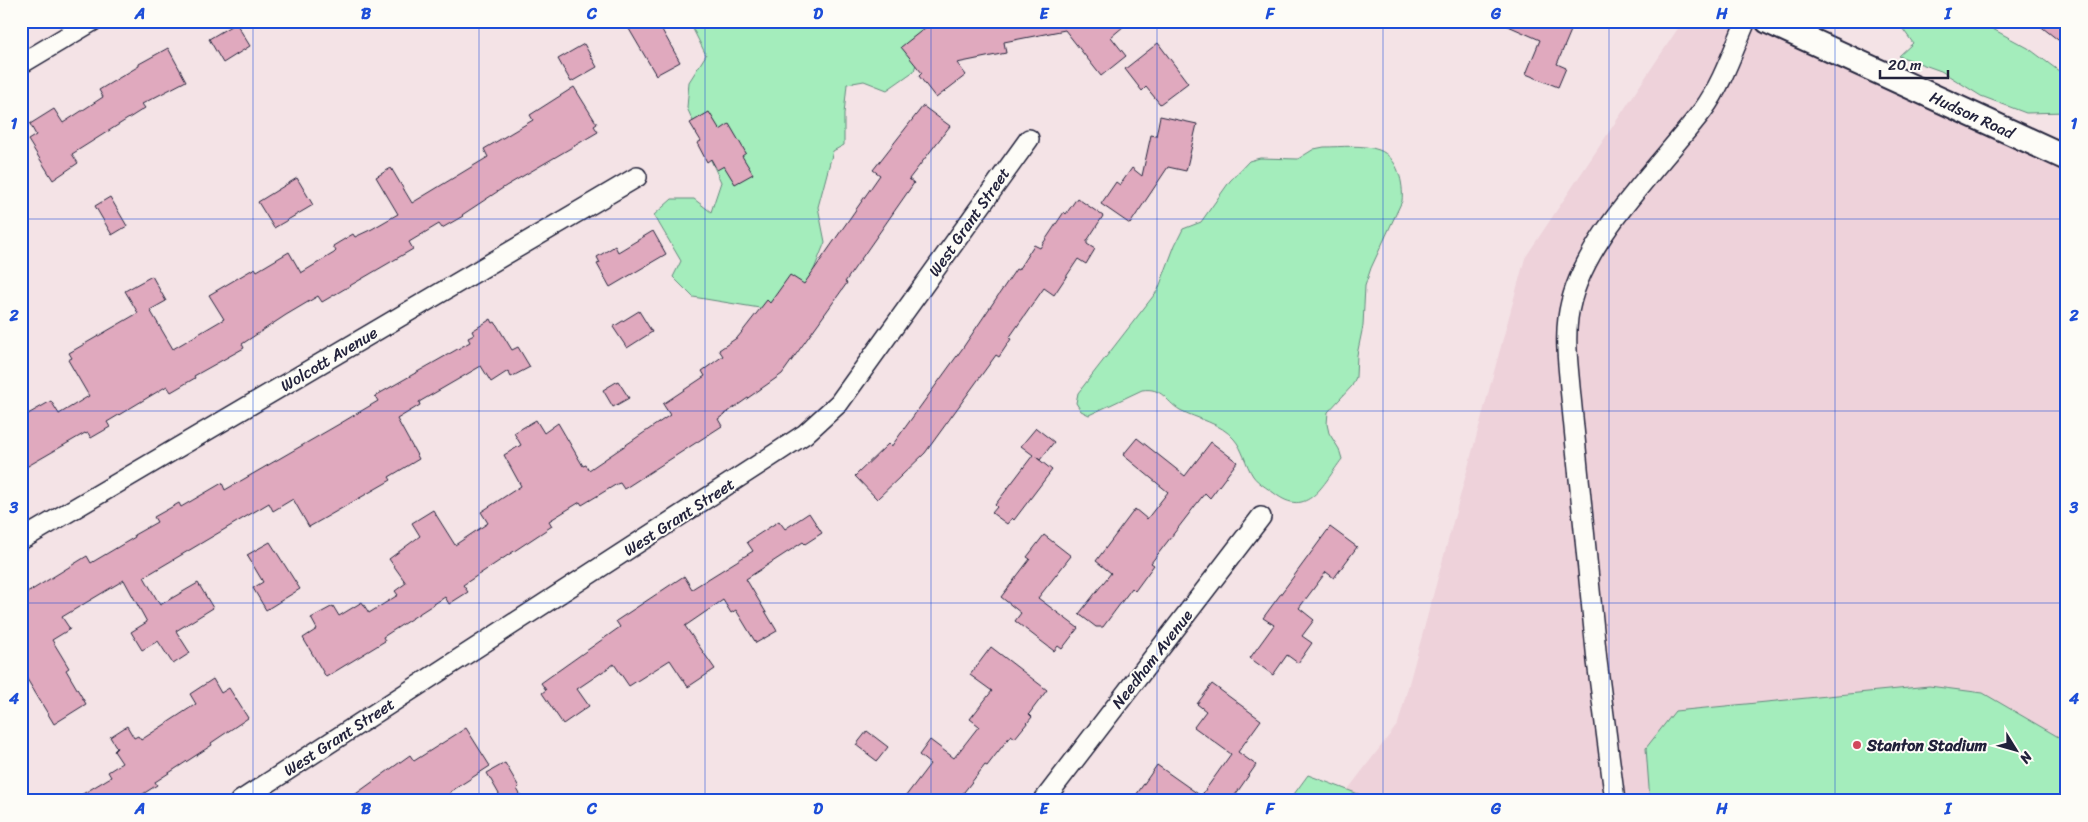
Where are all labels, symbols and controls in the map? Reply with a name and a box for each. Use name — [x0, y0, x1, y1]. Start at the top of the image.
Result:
text: A — [134, 0, 145, 28]
text: B — [361, 0, 372, 28]
text: C — [586, 0, 598, 28]
text: D — [813, 0, 823, 28]
text: E — [1040, 0, 1050, 28]
text: F — [1265, 0, 1276, 28]
text: G — [1490, 0, 1502, 28]
text: H — [1715, 0, 1728, 28]
text: I — [1944, 0, 1953, 28]
scale bar — [1880, 48, 1948, 80]
text: 20 m — [1888, 52, 1922, 78]
street label: Hudson Road — [1925, 83, 2021, 148]
text: 1 — [11, 109, 18, 138]
text: 1 — [2071, 109, 2078, 138]
street label: West Grant Street — [920, 161, 1018, 283]
text: 2 — [8, 301, 19, 330]
text: 2 — [2068, 301, 2079, 330]
street label: Wolcott Avenue — [275, 318, 383, 400]
street label: West Grant Street — [617, 470, 741, 564]
text: 3 — [9, 493, 19, 522]
text: 3 — [2069, 493, 2079, 522]
street label: Needham Avenue — [1104, 603, 1201, 715]
text: 4 — [8, 684, 19, 713]
text: 4 — [2068, 684, 2079, 713]
street label: West Grant Street — [277, 690, 401, 784]
north arrow — [1990, 724, 2040, 774]
place label: Stanton Stadium — [1866, 731, 1988, 760]
marker: Stanton Stadium — [1851, 739, 1863, 751]
text: N — [2013, 745, 2039, 769]
text: A — [134, 794, 145, 822]
text: B — [361, 794, 372, 822]
text: C — [586, 794, 598, 822]
text: D — [813, 794, 823, 822]
text: E — [1040, 794, 1050, 822]
text: F — [1265, 794, 1276, 822]
text: G — [1490, 794, 1502, 822]
text: H — [1715, 794, 1728, 822]
text: I — [1944, 794, 1953, 822]

